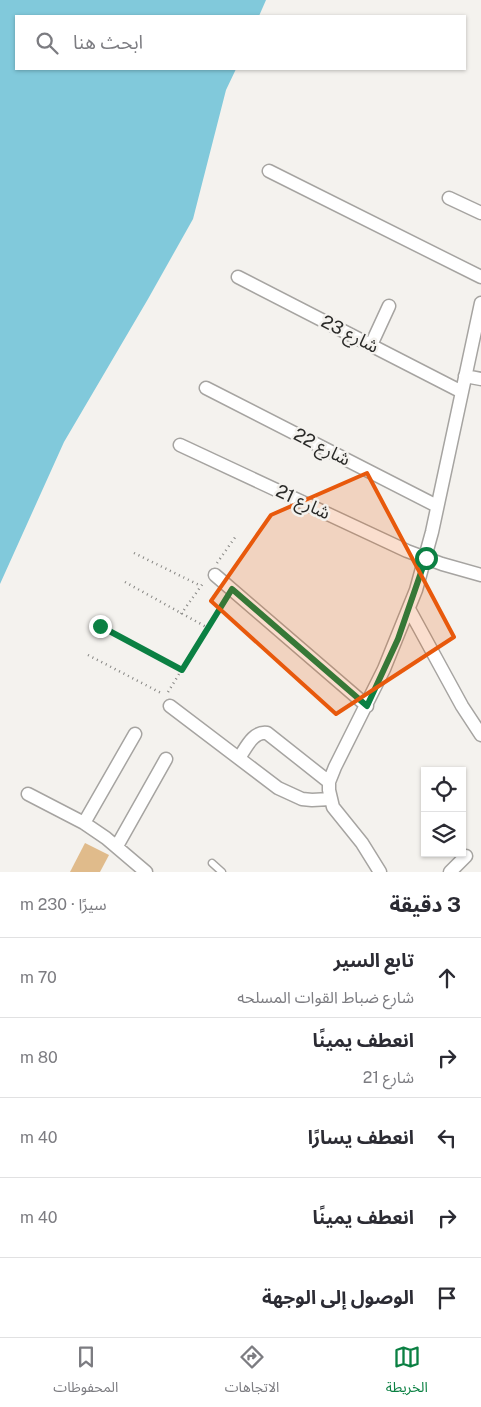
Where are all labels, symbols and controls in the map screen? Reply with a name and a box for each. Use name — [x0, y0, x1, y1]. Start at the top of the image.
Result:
search box — [15, 15, 466, 70]
icon: search — [33, 29, 61, 57]
text: ابحث هنا — [73, 31, 143, 53]
street label: شارع 23 — [316, 310, 382, 360]
street label: شارع 22 — [288, 423, 354, 473]
street label: شارع 21 — [271, 480, 334, 527]
route start — [415, 547, 438, 570]
route end — [89, 615, 112, 638]
map controls — [421, 767, 466, 857]
button: locate — [421, 767, 466, 812]
button: layers — [421, 812, 466, 857]
text: 3 دقيقة — [389, 892, 461, 917]
text: سيرًا · 230 m — [20, 895, 107, 914]
text: تابع السير — [333, 949, 414, 971]
icon: ahead — [433, 964, 461, 992]
text: 70 m — [20, 968, 57, 987]
text: شارع ضباط القوات المسلحه — [237, 988, 414, 1007]
text: انعطف يمينًا — [313, 1029, 414, 1051]
icon: right — [433, 1044, 461, 1072]
text: 80 m — [20, 1048, 58, 1067]
text: شارع 21 — [363, 1068, 414, 1087]
icon: left — [433, 1124, 461, 1152]
text: انعطف يسارًا — [308, 1126, 414, 1148]
text: 40 m — [20, 1128, 58, 1147]
icon: right — [433, 1204, 461, 1232]
text: انعطف يمينًا — [313, 1206, 414, 1228]
text: 40 m — [20, 1208, 58, 1227]
icon: arrive — [433, 1284, 461, 1312]
text: الوصول إلى الوجهة — [262, 1286, 414, 1308]
tab: المحفوظات — [53, 1343, 118, 1402]
tab: الاتجاهات — [225, 1343, 279, 1402]
tab: الخريطة — [386, 1343, 428, 1402]

